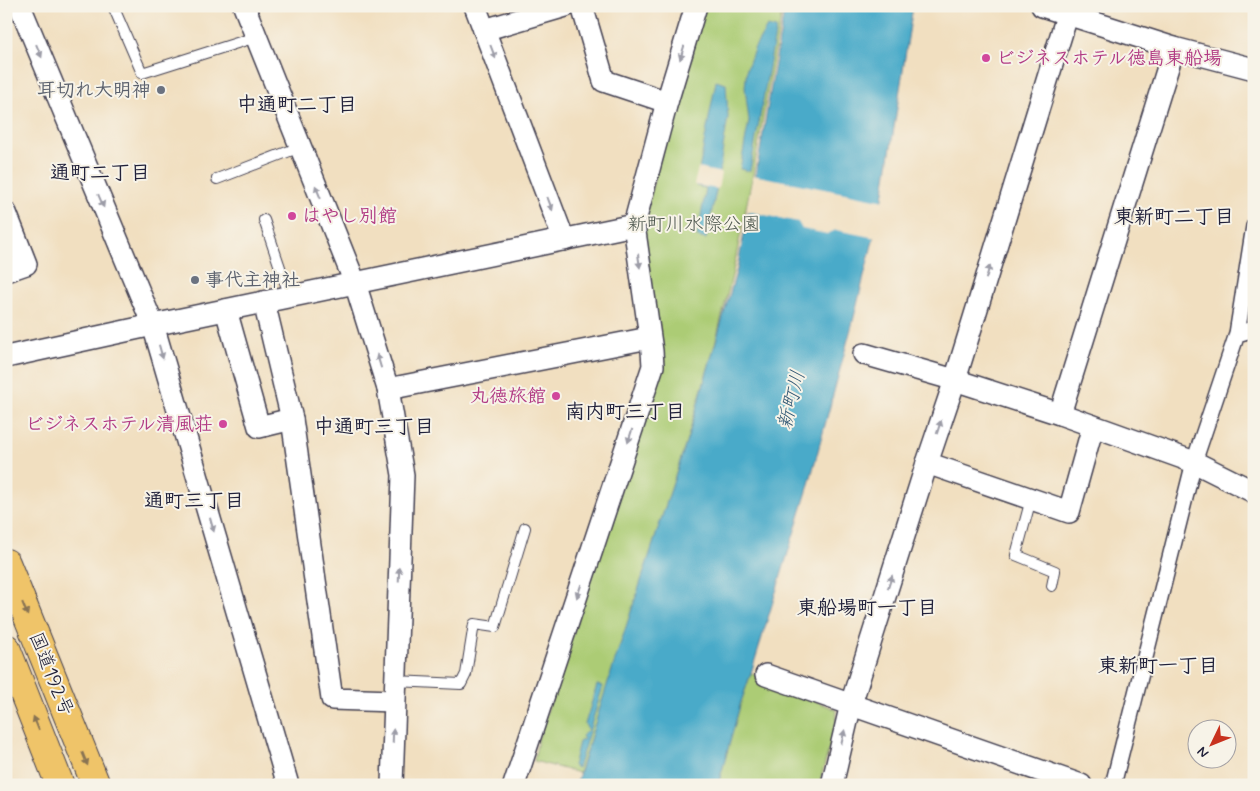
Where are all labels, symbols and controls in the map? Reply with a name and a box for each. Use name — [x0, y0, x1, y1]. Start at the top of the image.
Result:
one-way arrow — [35, 44, 43, 58]
one-way arrow — [489, 45, 497, 59]
one-way arrow — [677, 46, 685, 61]
place label: ビジネスホテル徳島東船場 — [996, 46, 1222, 71]
marker: ビジネスホテル徳島東船場 — [980, 52, 992, 64]
place label: 耳切れ大明神 — [37, 78, 151, 103]
marker: 耳切れ大明神 — [155, 84, 167, 96]
district label: 中通町二丁目 — [237, 92, 357, 119]
district label: 通町二丁目 — [50, 160, 150, 187]
one-way arrow — [314, 185, 322, 199]
one-way arrow — [98, 194, 106, 208]
one-way arrow — [546, 197, 554, 212]
place label: はやし別館 — [302, 204, 397, 229]
district label: 東新町二丁目 — [1114, 204, 1234, 231]
marker: はやし別館 — [286, 210, 298, 222]
park label: 新町川水際公園 — [627, 212, 761, 237]
one-way arrow — [635, 254, 643, 270]
one-way arrow — [985, 264, 993, 279]
place label: 事代主神社 — [205, 268, 300, 293]
marker: 事代主神社 — [189, 274, 201, 286]
one-way arrow — [157, 345, 165, 360]
one-way arrow — [375, 354, 382, 369]
water label: 新町川 — [772, 368, 812, 432]
place label: 丸徳旅館 — [470, 384, 546, 409]
marker: 丸徳旅館 — [550, 390, 562, 402]
district label: 南内町三丁目 — [565, 399, 685, 426]
place label: ビジネスホテル清風荘 — [25, 412, 213, 437]
district label: 中通町三丁目 — [314, 414, 434, 441]
marker: ビジネスホテル清風荘 — [217, 418, 229, 430]
one-way arrow — [936, 419, 944, 434]
one-way arrow — [625, 429, 633, 444]
district label: 通町三丁目 — [144, 488, 244, 515]
one-way arrow — [208, 518, 216, 533]
one-way arrow — [396, 565, 404, 581]
one-way arrow — [886, 574, 894, 589]
one-way arrow — [575, 584, 583, 599]
district label: 東船場町一丁目 — [797, 595, 937, 622]
one-way arrow — [21, 601, 29, 616]
street label: 国道192号 — [23, 628, 79, 720]
district label: 東新町一丁目 — [1098, 653, 1218, 680]
one-way arrow — [32, 715, 40, 730]
north arrow — [1188, 718, 1238, 768]
one-way arrow — [389, 728, 397, 744]
one-way arrow — [839, 730, 847, 745]
text: N — [1193, 743, 1213, 762]
one-way arrow — [82, 752, 90, 766]

